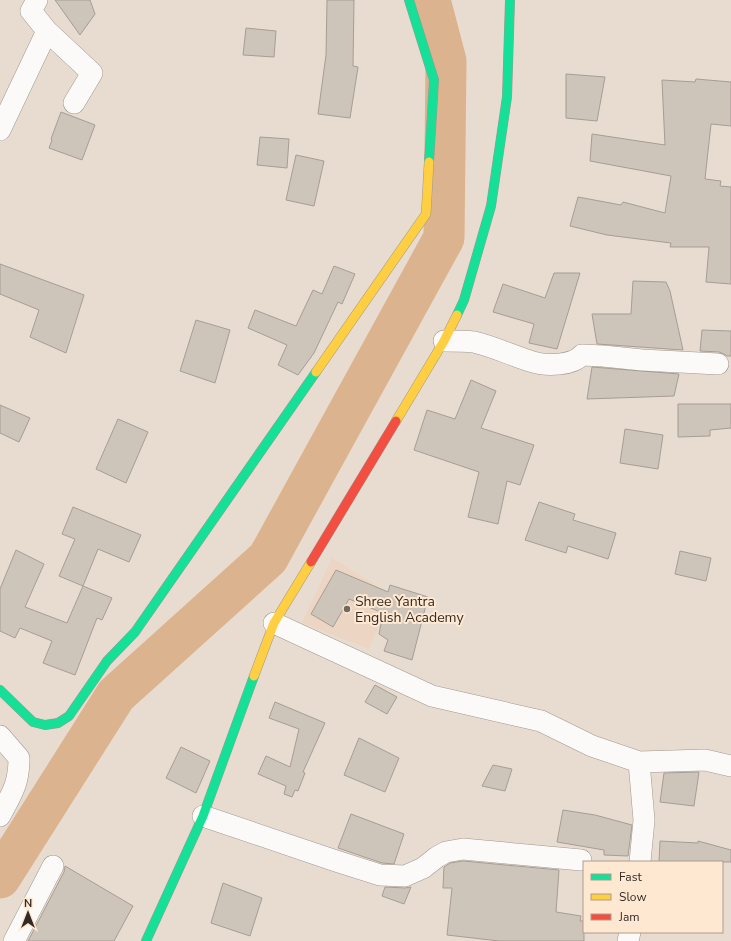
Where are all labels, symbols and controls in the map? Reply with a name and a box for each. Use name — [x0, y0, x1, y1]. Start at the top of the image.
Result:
place label: Shree Yantra English Academy — [355, 592, 464, 627]
marker: Shree Yantra English Academy — [342, 604, 352, 614]
legend — [583, 861, 723, 933]
text: Fast — [619, 869, 642, 885]
text: Slow — [619, 889, 647, 905]
north arrow — [8, 893, 48, 933]
text: N — [24, 896, 32, 911]
text: Jam — [618, 909, 640, 925]

